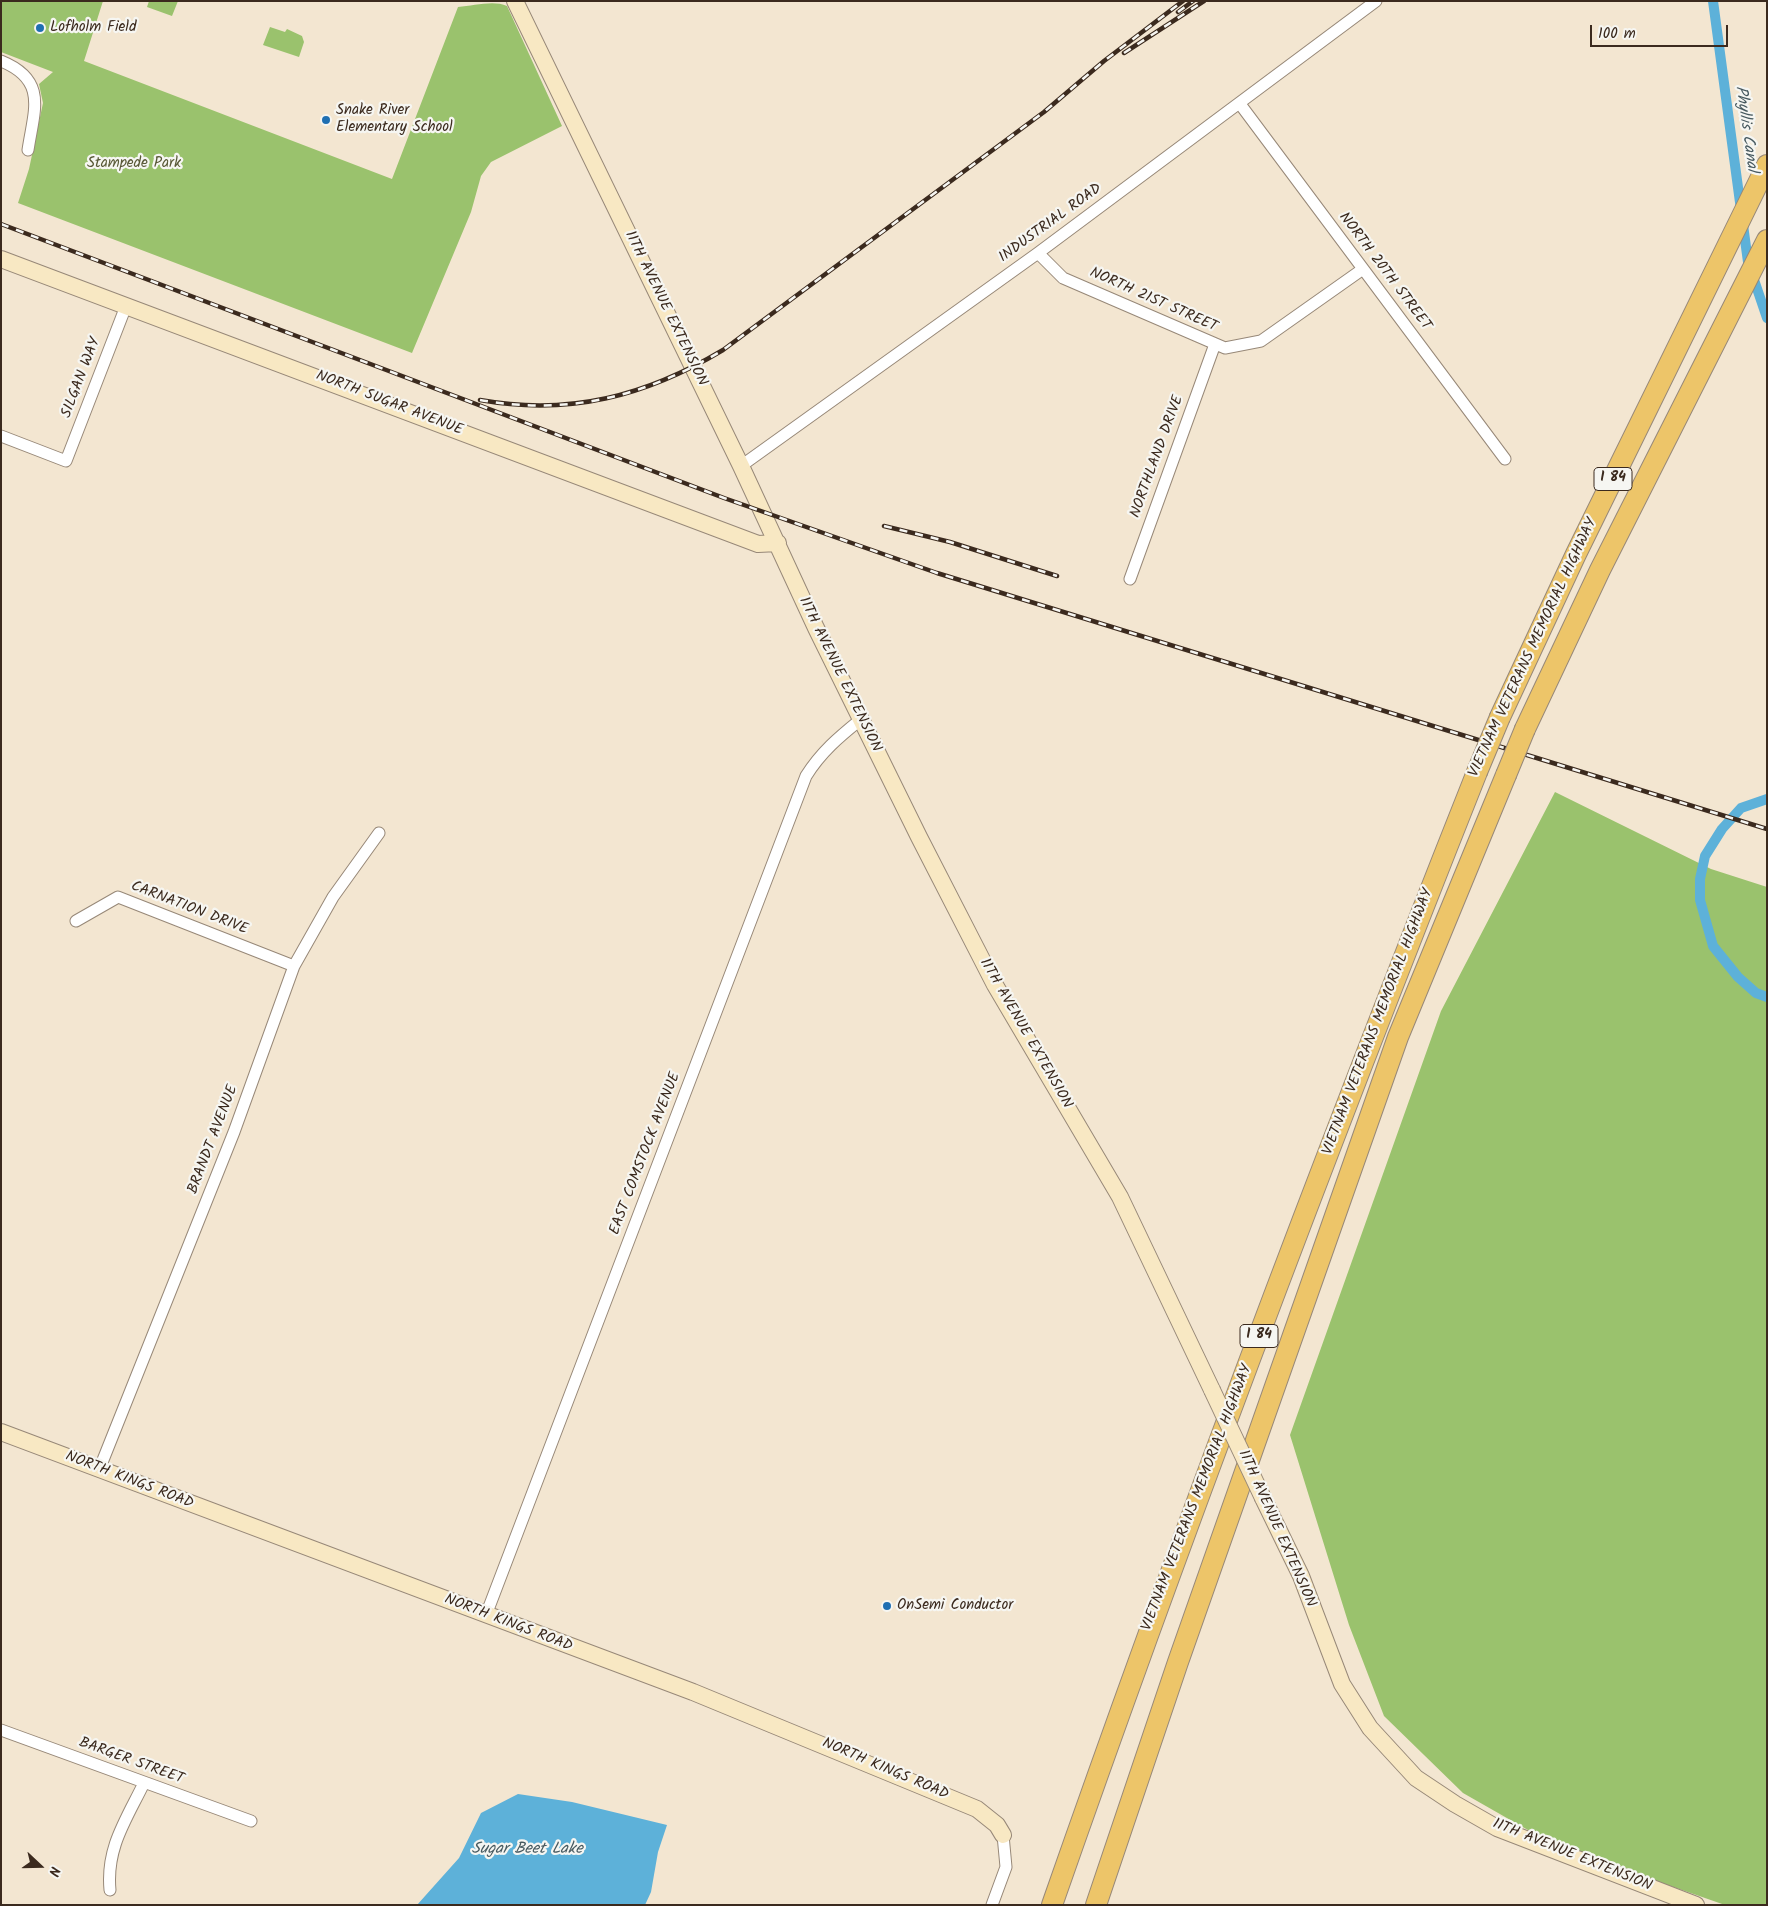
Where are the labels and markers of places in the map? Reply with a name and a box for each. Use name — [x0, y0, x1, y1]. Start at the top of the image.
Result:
place label: Lofholm Field — [50, 19, 136, 37]
marker: Lofholm Field — [34, 22, 46, 34]
place label: Snake River Elementary School — [336, 102, 453, 137]
marker: Snake River Elementary School — [320, 114, 332, 126]
place label: OnSemi Conductor — [897, 1597, 1013, 1615]
marker: OnSemi Conductor — [881, 1600, 893, 1612]

